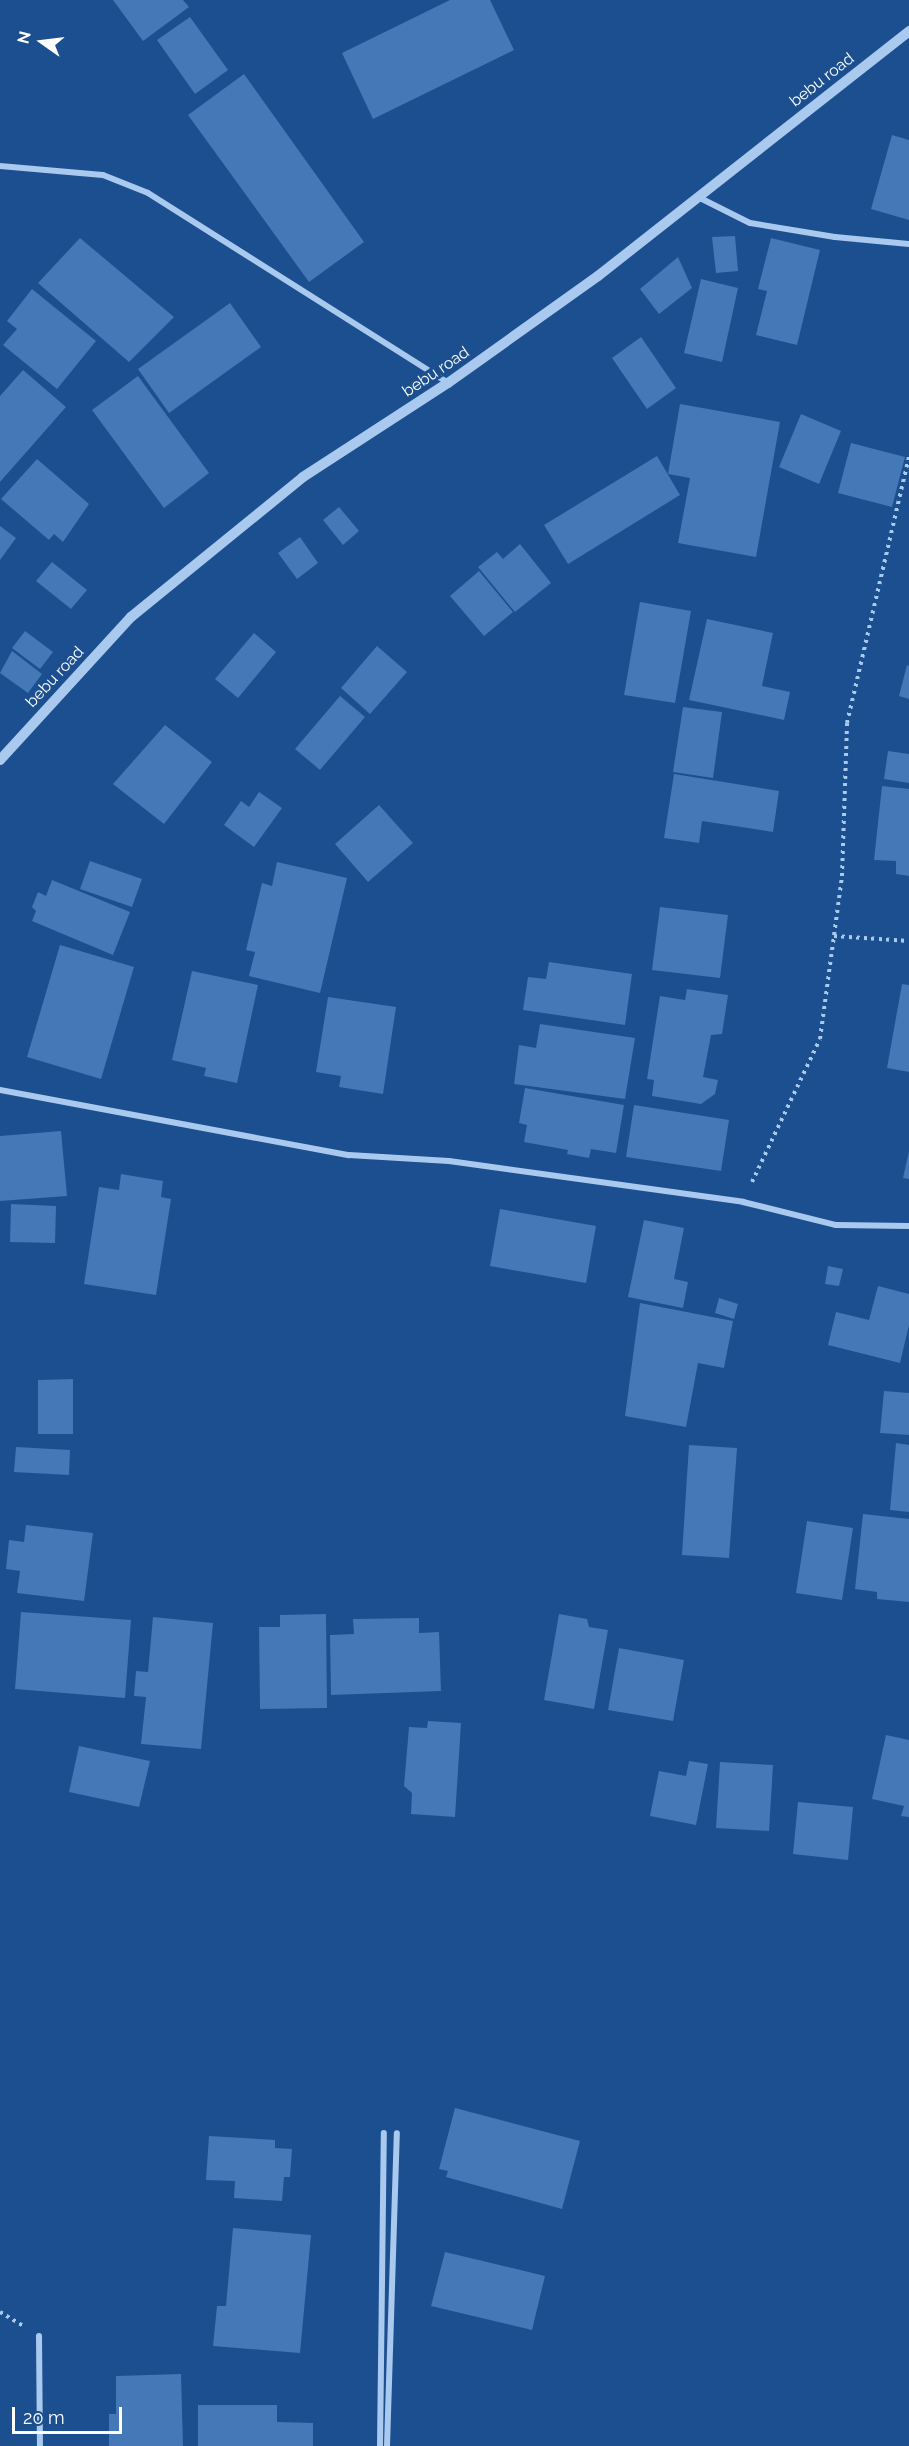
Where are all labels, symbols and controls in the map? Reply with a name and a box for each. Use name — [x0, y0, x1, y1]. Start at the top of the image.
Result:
north arrow — [12, 12, 72, 72]
text: N — [13, 29, 35, 46]
street label: bebu road — [786, 49, 858, 111]
street label: bebu road — [399, 343, 473, 401]
street label: bebu road — [22, 643, 88, 711]
scale bar — [15, 2395, 124, 2433]
text: 20 m — [23, 2407, 65, 2428]

